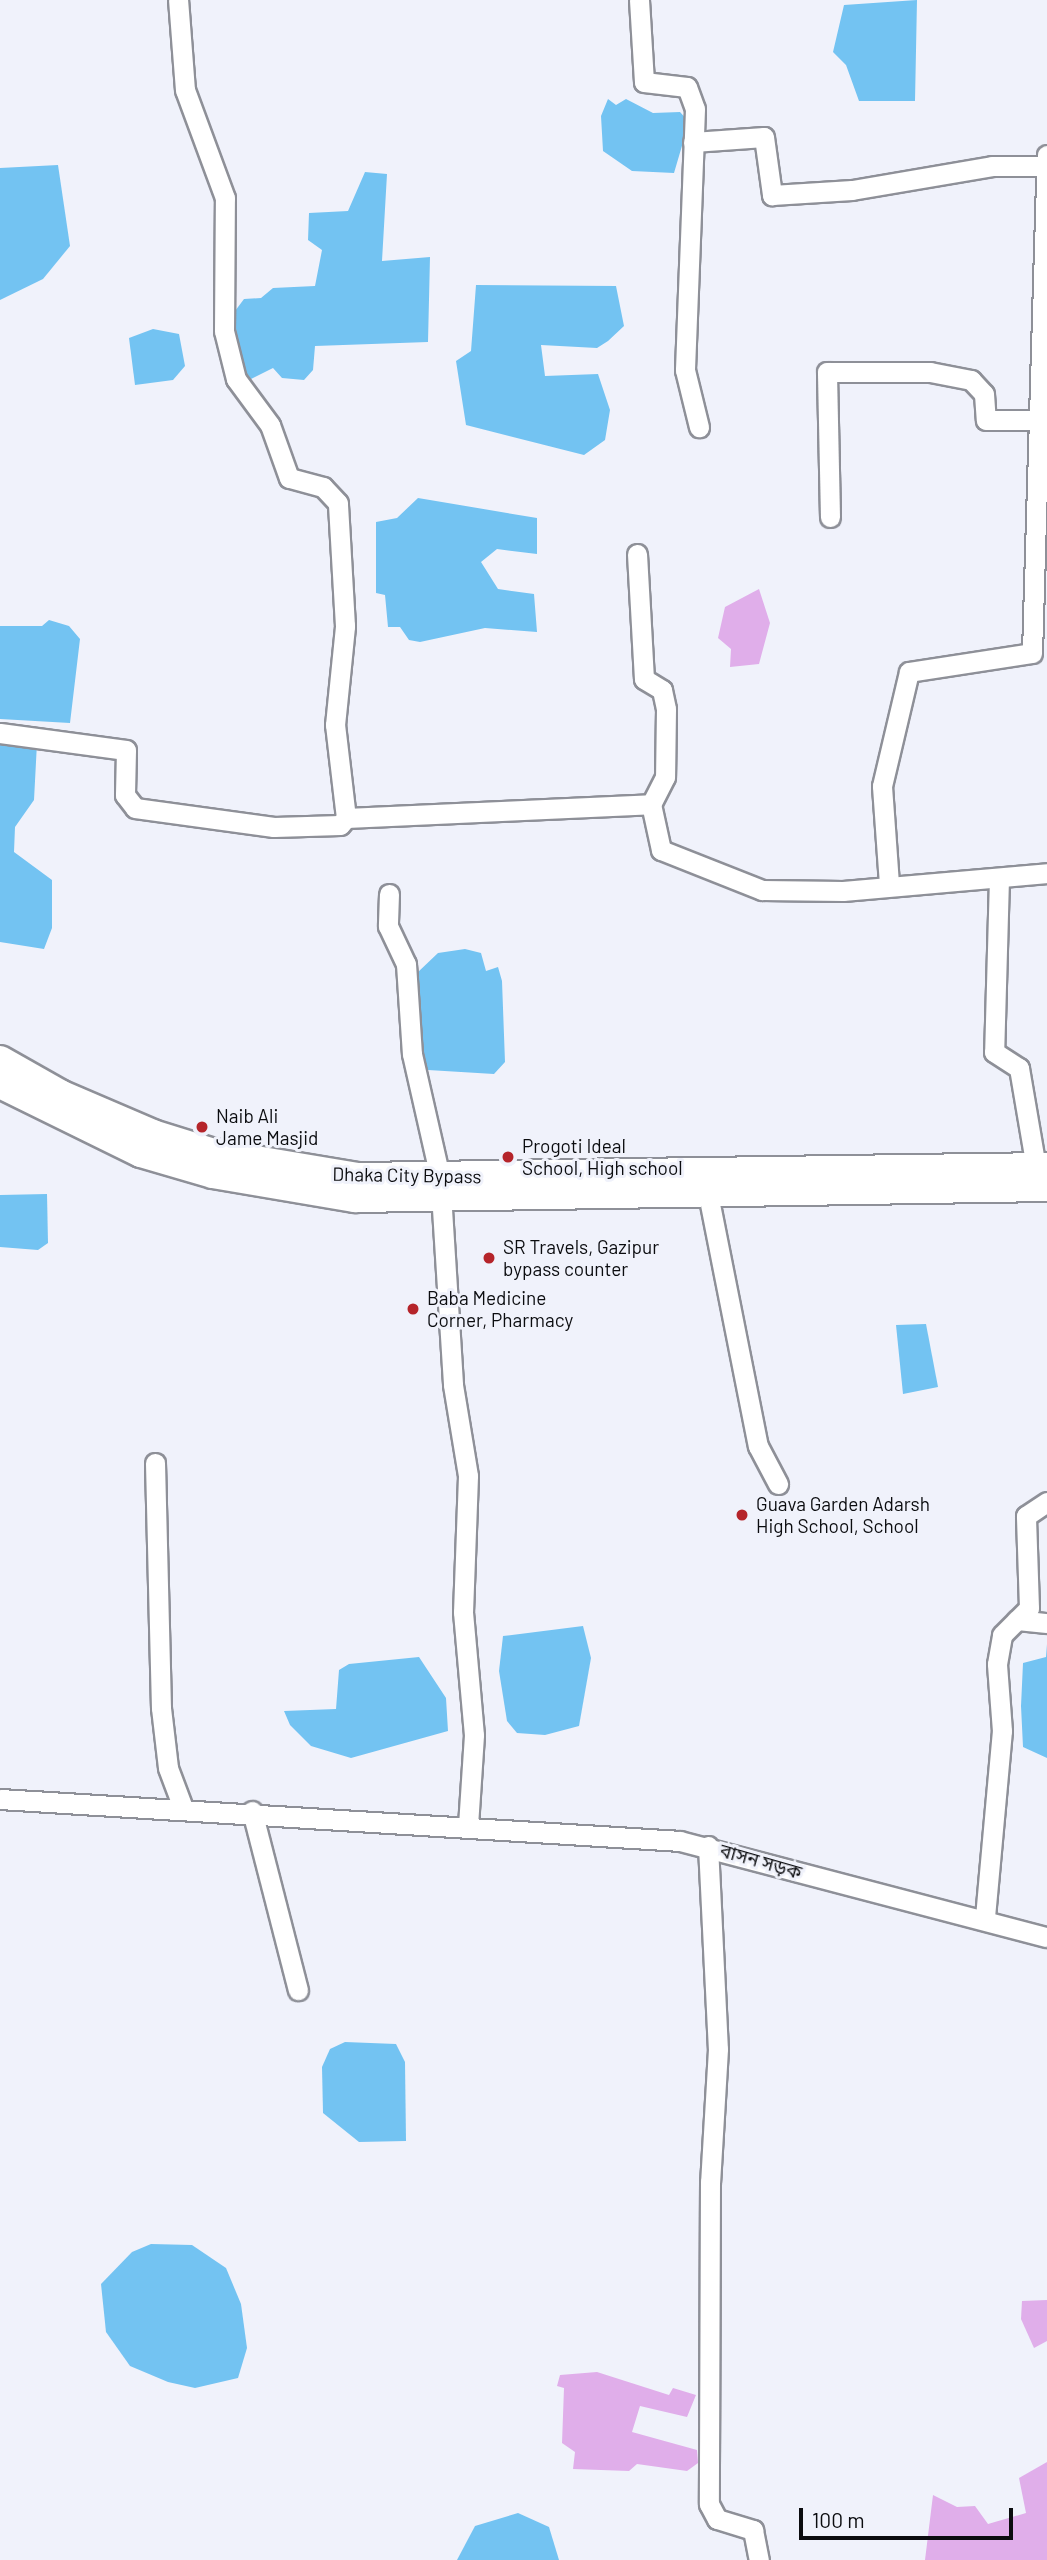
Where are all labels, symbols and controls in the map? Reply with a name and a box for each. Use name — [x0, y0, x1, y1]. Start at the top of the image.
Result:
place label: Naib Ali Jame Masjid — [216, 1105, 318, 1149]
marker: Naib Ali Jame Masjid — [194, 1119, 210, 1135]
place label: Progoti Ideal School, High school — [522, 1135, 683, 1179]
marker: Progoti Ideal School, High school — [500, 1149, 516, 1165]
street label: Dhaka City Bypass — [332, 1162, 482, 1188]
place label: SR Travels, Gazipur bypass counter — [503, 1236, 659, 1280]
marker: SR Travels, Gazipur bypass counter — [481, 1250, 497, 1266]
place label: Baba Medicine Corner, Pharmacy — [427, 1287, 573, 1331]
marker: Baba Medicine Corner, Pharmacy — [405, 1301, 421, 1317]
place label: Guava Garden Adarsh High School, School — [756, 1493, 930, 1537]
marker: Guava Garden Adarsh High School, School — [734, 1507, 750, 1523]
street label: বাসন সড়ক — [717, 1838, 805, 1884]
scale bar — [802, 2494, 1016, 2538]
text: 100 m — [812, 2507, 865, 2532]

